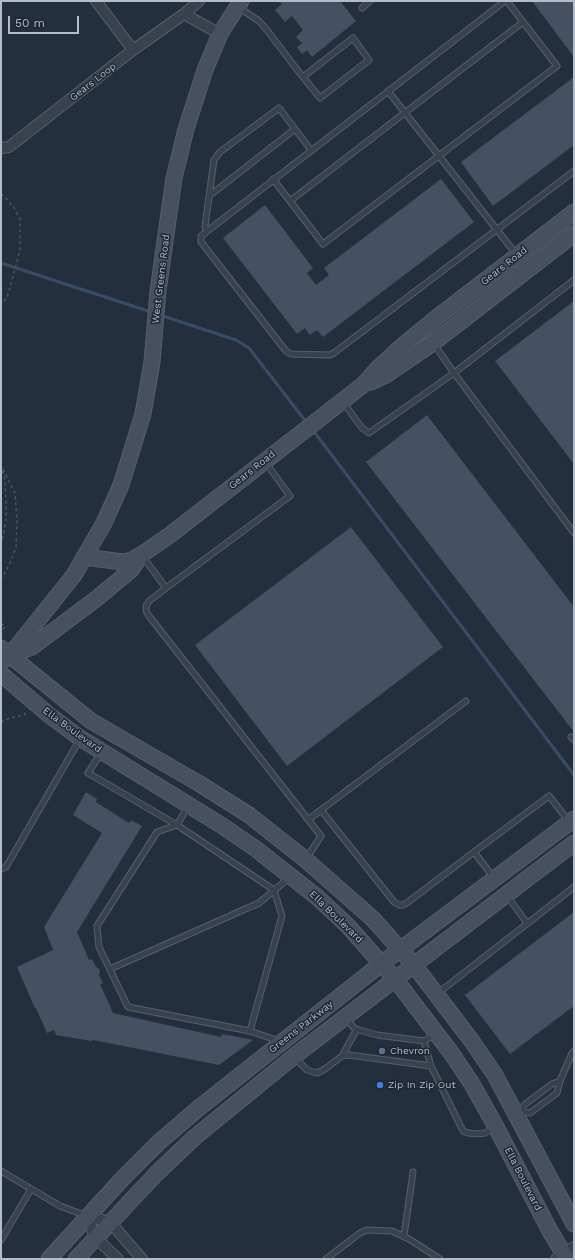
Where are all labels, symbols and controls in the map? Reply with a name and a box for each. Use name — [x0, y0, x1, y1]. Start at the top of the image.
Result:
scale bar — [10, 8, 81, 34]
text: 50 m — [15, 16, 45, 30]
street label: Gears Loop — [68, 60, 118, 104]
street label: West Greens Road — [150, 234, 172, 324]
street label: Gears Road — [478, 244, 530, 288]
street label: Gears Road — [226, 448, 278, 492]
street label: Ella Boulevard — [40, 705, 104, 755]
street label: Ella Boulevard — [307, 888, 365, 946]
street label: Greens Parkway — [267, 998, 335, 1056]
place label: Chevron — [390, 1045, 430, 1057]
marker: Chevron — [377, 1046, 387, 1056]
place label: Zip In Zip Out — [388, 1079, 456, 1091]
marker: Zip In Zip Out — [375, 1080, 385, 1090]
street label: Ella Boulevard — [502, 1145, 544, 1213]

